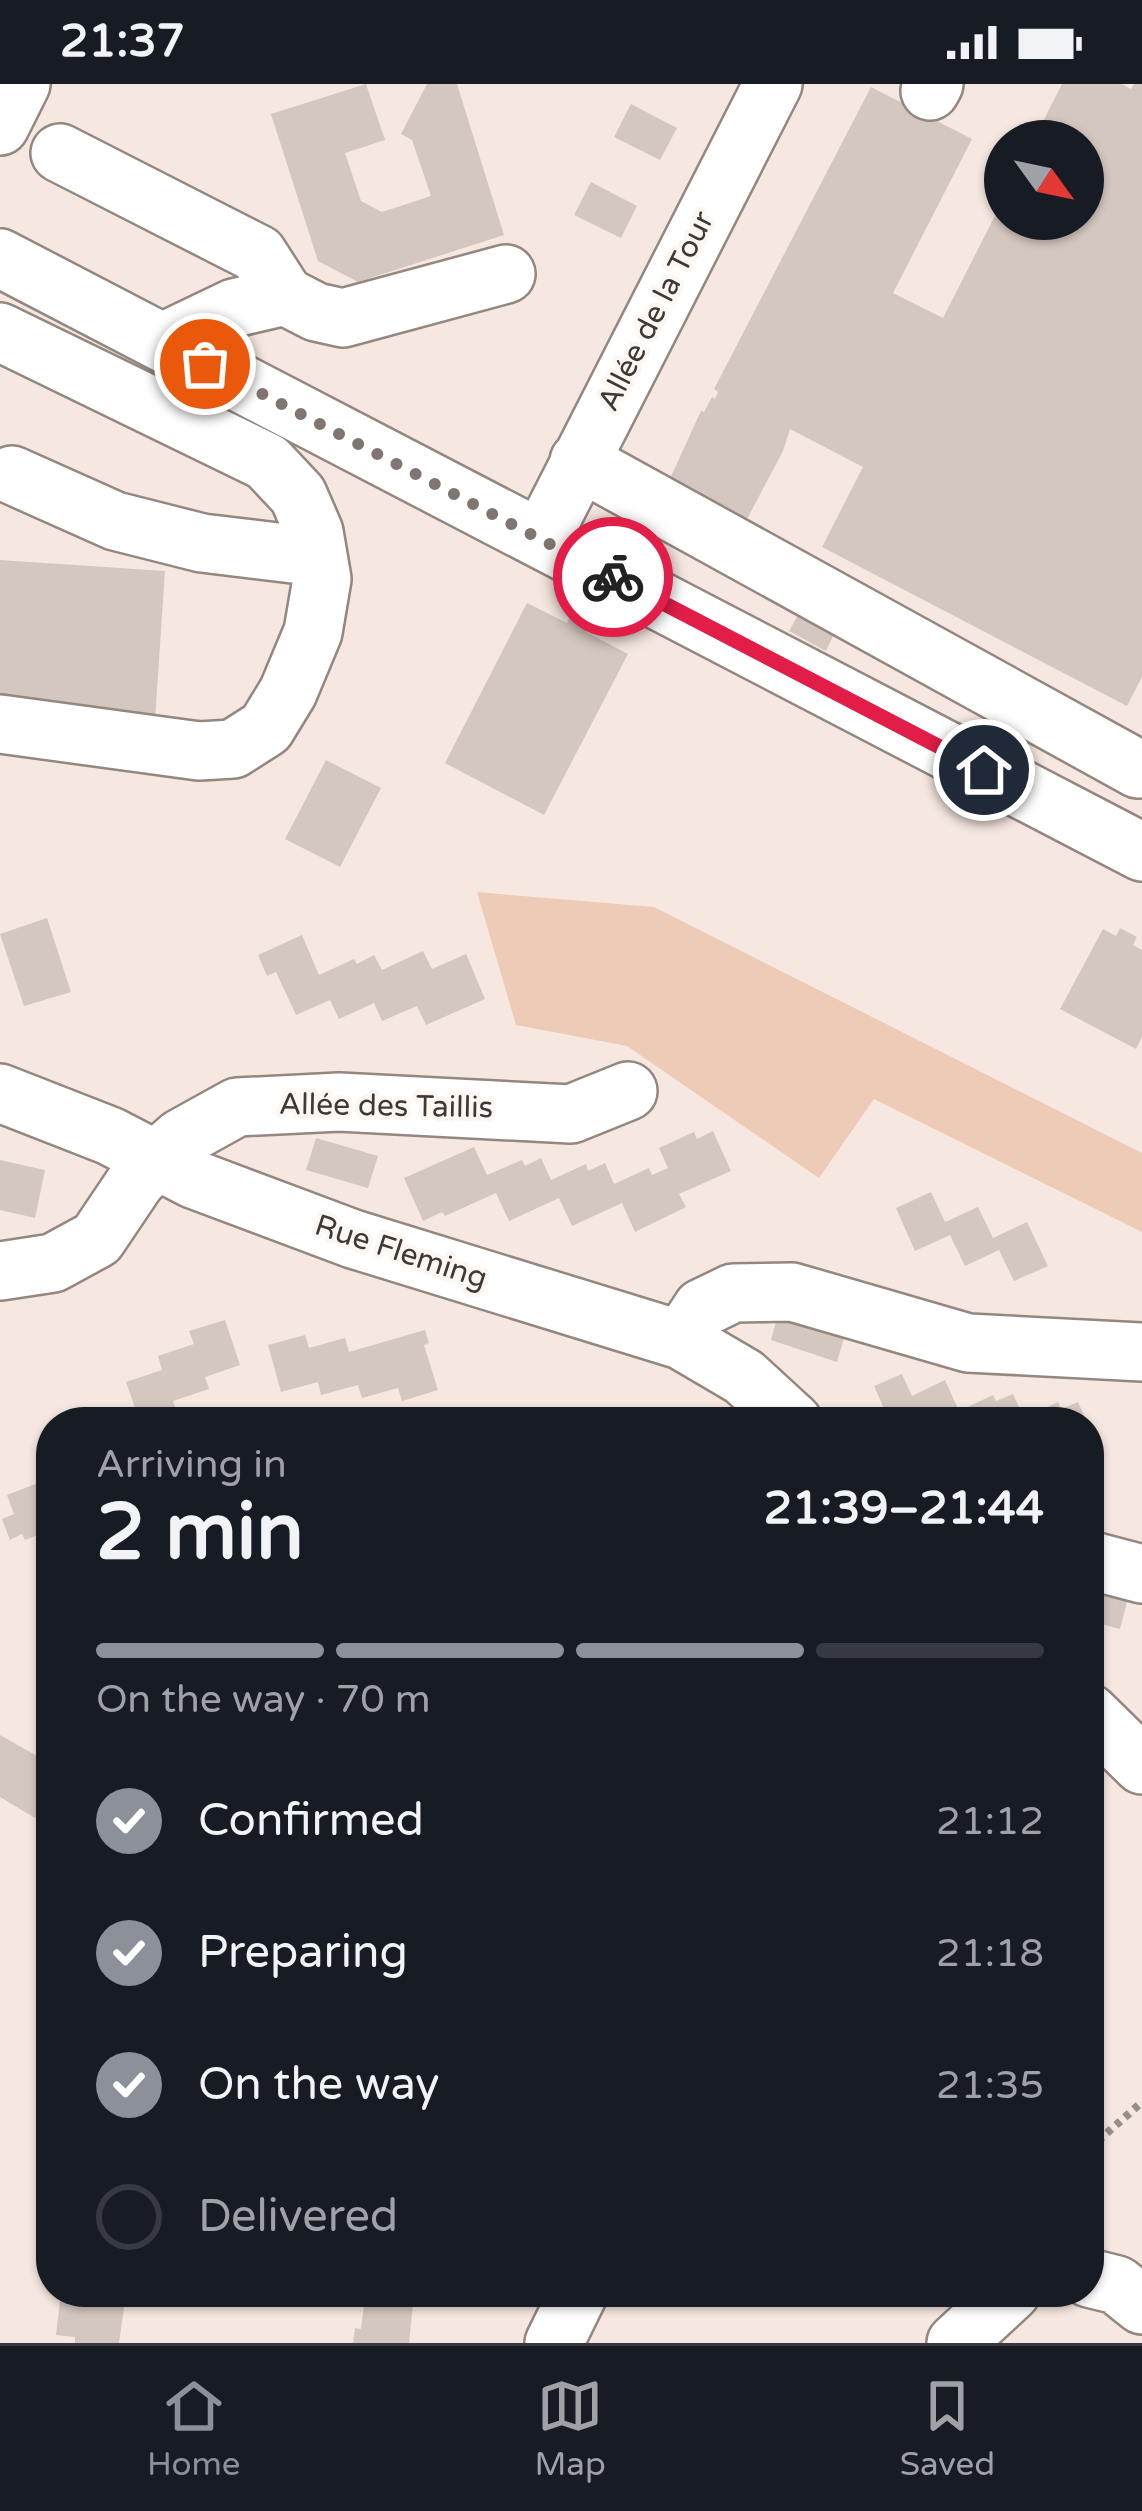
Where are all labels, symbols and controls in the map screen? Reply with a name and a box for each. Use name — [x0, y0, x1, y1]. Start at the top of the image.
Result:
text: 21:37 — [60, 15, 185, 69]
north arrow — [984, 120, 1104, 240]
map controls — [984, 120, 1104, 240]
street label: Allée de la Tour — [590, 205, 722, 417]
pin — [154, 313, 256, 415]
icon: bag — [172, 331, 238, 397]
courier — [553, 517, 673, 637]
icon: bike — [580, 544, 646, 610]
pin — [933, 719, 1035, 821]
icon: home — [951, 737, 1017, 803]
street label: Allée des Taillis — [279, 1086, 493, 1126]
street label: Rue Fleming — [310, 1207, 492, 1297]
text: Arriving in — [96, 1441, 287, 1488]
text: 21:39–21:44 — [764, 1482, 1044, 1536]
text: 2 min — [96, 1486, 304, 1580]
text: On the way · 70 m — [96, 1676, 431, 1723]
icon: check — [96, 1788, 162, 1854]
text: Confirmed — [198, 1794, 424, 1848]
text: 21:12 — [936, 1798, 1044, 1845]
icon: check — [96, 1920, 162, 1986]
text: Preparing — [198, 1926, 408, 1980]
text: 21:18 — [936, 1930, 1044, 1977]
icon: check — [96, 2052, 162, 2118]
text: On the way — [198, 2058, 439, 2112]
text: 21:35 — [936, 2062, 1044, 2109]
text: Delivered — [198, 2190, 398, 2244]
tab: Home — [147, 2373, 240, 2484]
tab: Map — [534, 2373, 606, 2484]
tab: Saved — [900, 2373, 995, 2484]

